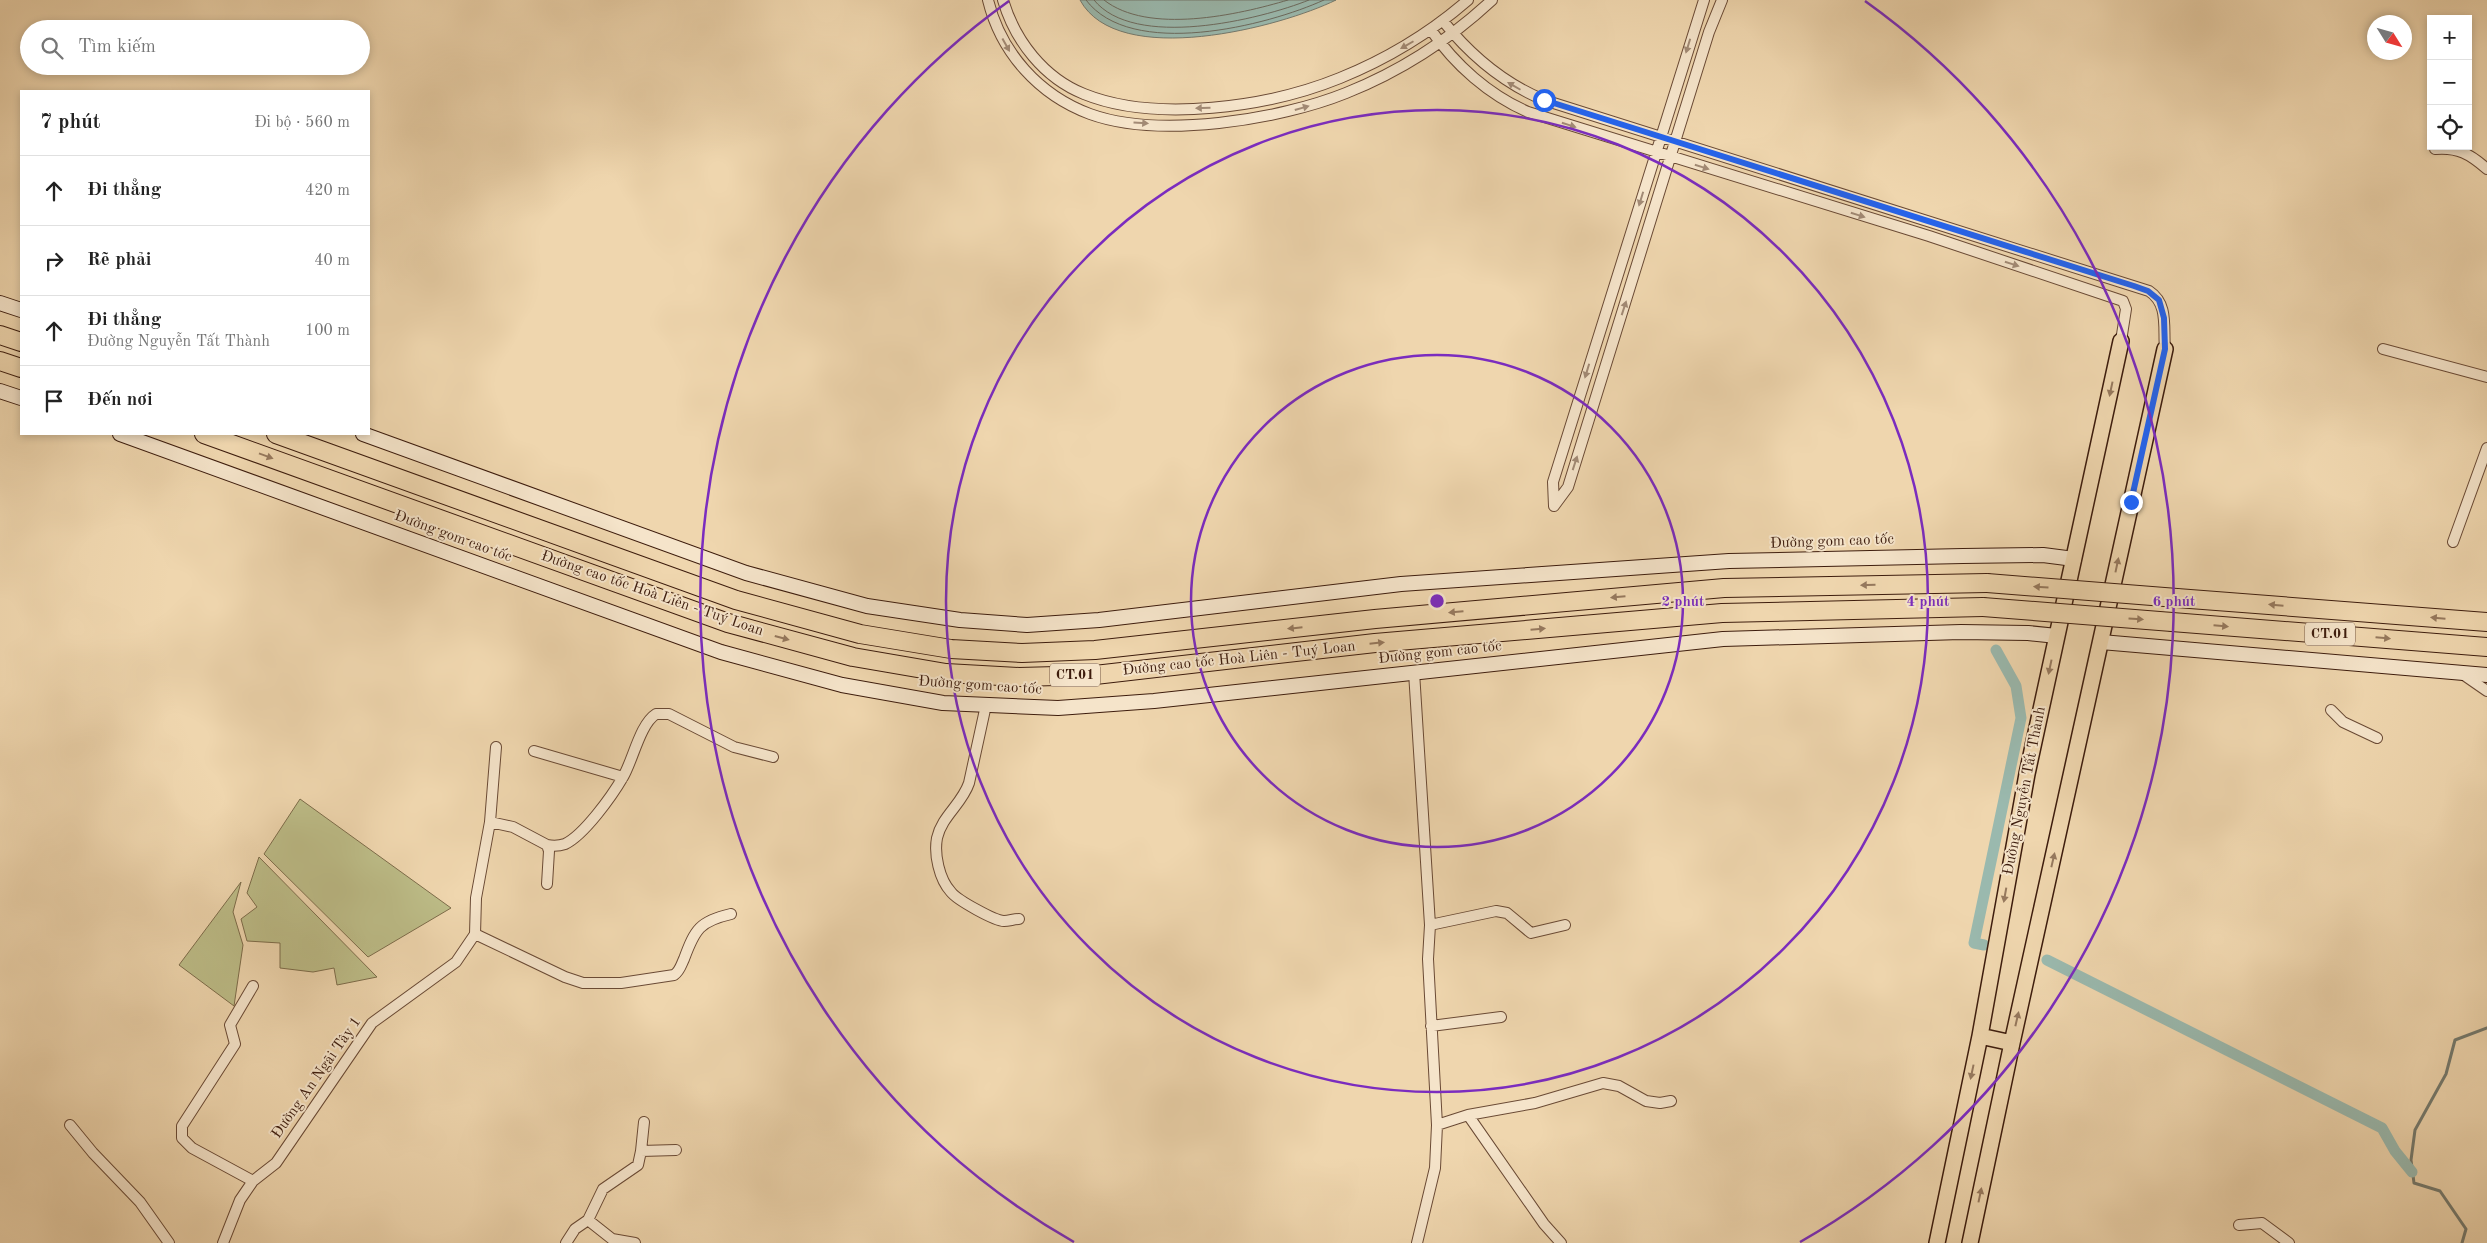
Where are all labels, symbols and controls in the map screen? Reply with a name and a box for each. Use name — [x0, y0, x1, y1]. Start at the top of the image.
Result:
north arrow — [2367, 15, 2412, 60]
map controls — [2427, 15, 2472, 150]
button: + — [2427, 15, 2472, 60]
search box — [20, 20, 370, 75]
icon: search — [38, 34, 66, 62]
text: Tìm kiếm — [78, 38, 156, 57]
one-way arrow — [1002, 38, 1010, 52]
one-way arrow — [1683, 39, 1691, 54]
one-way arrow — [1400, 41, 1413, 50]
button: − — [2427, 60, 2472, 105]
one-way arrow — [1507, 82, 1522, 90]
route start — [1533, 89, 1556, 112]
one-way arrow — [1195, 104, 1211, 112]
one-way arrow — [1294, 104, 1309, 112]
button: locate — [2427, 105, 2472, 150]
text: 7 phút — [40, 112, 100, 133]
text: Đi bộ · 560 m — [254, 115, 350, 131]
one-way arrow — [1133, 119, 1149, 127]
one-way arrow — [1561, 122, 1576, 129]
one-way arrow — [1695, 164, 1710, 172]
icon: ahead — [40, 177, 68, 205]
text: Đi thẳng — [87, 181, 161, 200]
text: 420 m — [305, 183, 350, 199]
one-way arrow — [1637, 192, 1645, 207]
one-way arrow — [1850, 211, 1865, 219]
icon: right — [40, 247, 68, 275]
text: Rẽ phải — [87, 251, 151, 270]
text: 40 m — [314, 253, 350, 269]
one-way arrow — [2005, 261, 2020, 268]
one-way arrow — [1621, 300, 1629, 315]
text: Đi thẳng — [87, 311, 161, 330]
icon: ahead — [40, 317, 68, 345]
text: 100 m — [305, 323, 350, 339]
text: Đường Nguyễn Tất Thành — [87, 334, 270, 350]
one-way arrow — [1583, 364, 1591, 379]
one-way arrow — [2107, 381, 2115, 396]
icon: arrive — [40, 387, 68, 415]
text: Đến nơi — [87, 391, 153, 410]
one-way arrow — [259, 452, 274, 460]
one-way arrow — [1572, 455, 1580, 470]
route end — [2120, 491, 2143, 514]
street label: Đường gom cao tốc — [392, 508, 515, 565]
street label: Đường gom cao tốc — [1770, 531, 1895, 552]
street label: Đường cao tốc Hoà Liên - Tuý Loan — [539, 548, 765, 639]
one-way arrow — [2114, 557, 2122, 573]
one-way arrow — [1860, 582, 1876, 590]
one-way arrow — [2033, 583, 2049, 591]
centre of rings — [1428, 592, 1446, 610]
one-way arrow — [1610, 594, 1626, 602]
text: 2 phút — [1661, 595, 1705, 610]
text: 4 phút — [1906, 595, 1950, 610]
text: 6 phút — [2152, 595, 2196, 610]
one-way arrow — [2268, 601, 2284, 609]
one-way arrow — [1448, 608, 1464, 616]
one-way arrow — [2430, 614, 2446, 622]
one-way arrow — [2128, 615, 2144, 623]
one-way arrow — [2213, 622, 2229, 630]
road number: CT.01 — [2305, 622, 2355, 646]
one-way arrow — [1286, 624, 1302, 632]
one-way arrow — [1531, 625, 1547, 633]
one-way arrow — [775, 634, 790, 642]
one-way arrow — [2375, 635, 2391, 643]
street label: Đường cao tốc Hoà Liên - Tuý Loan — [1122, 638, 1356, 679]
street label: Đường gom cao tốc — [1378, 638, 1503, 667]
one-way arrow — [1369, 639, 1385, 647]
one-way arrow — [2046, 660, 2054, 675]
road number: CT.01 — [1050, 664, 1100, 686]
street label: Đường gom cao tốc — [918, 673, 1043, 698]
street label: Đường Nguyễn Tất Thành — [2000, 705, 2049, 877]
one-way arrow — [2049, 852, 2057, 868]
one-way arrow — [2001, 888, 2009, 903]
one-way arrow — [2013, 1012, 2021, 1027]
street label: Đường An Ngãi Tây 1 — [269, 1014, 365, 1142]
one-way arrow — [1968, 1065, 1976, 1080]
one-way arrow — [1977, 1187, 1985, 1203]

